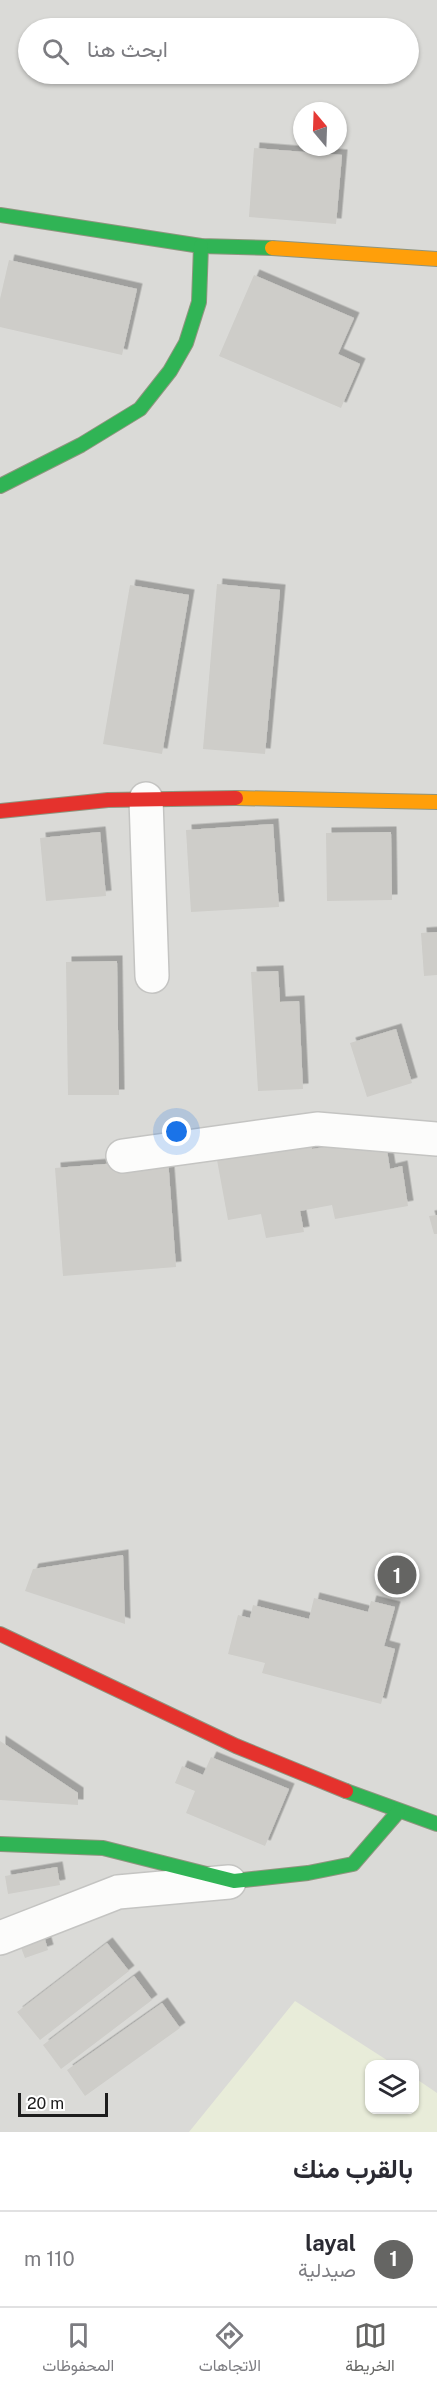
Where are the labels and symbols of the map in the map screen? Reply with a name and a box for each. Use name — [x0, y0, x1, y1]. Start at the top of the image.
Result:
north arrow — [293, 102, 347, 156]
your location — [162, 1117, 191, 1146]
pin: 1 — [378, 1552, 416, 1598]
scale bar — [18, 2090, 108, 2118]

